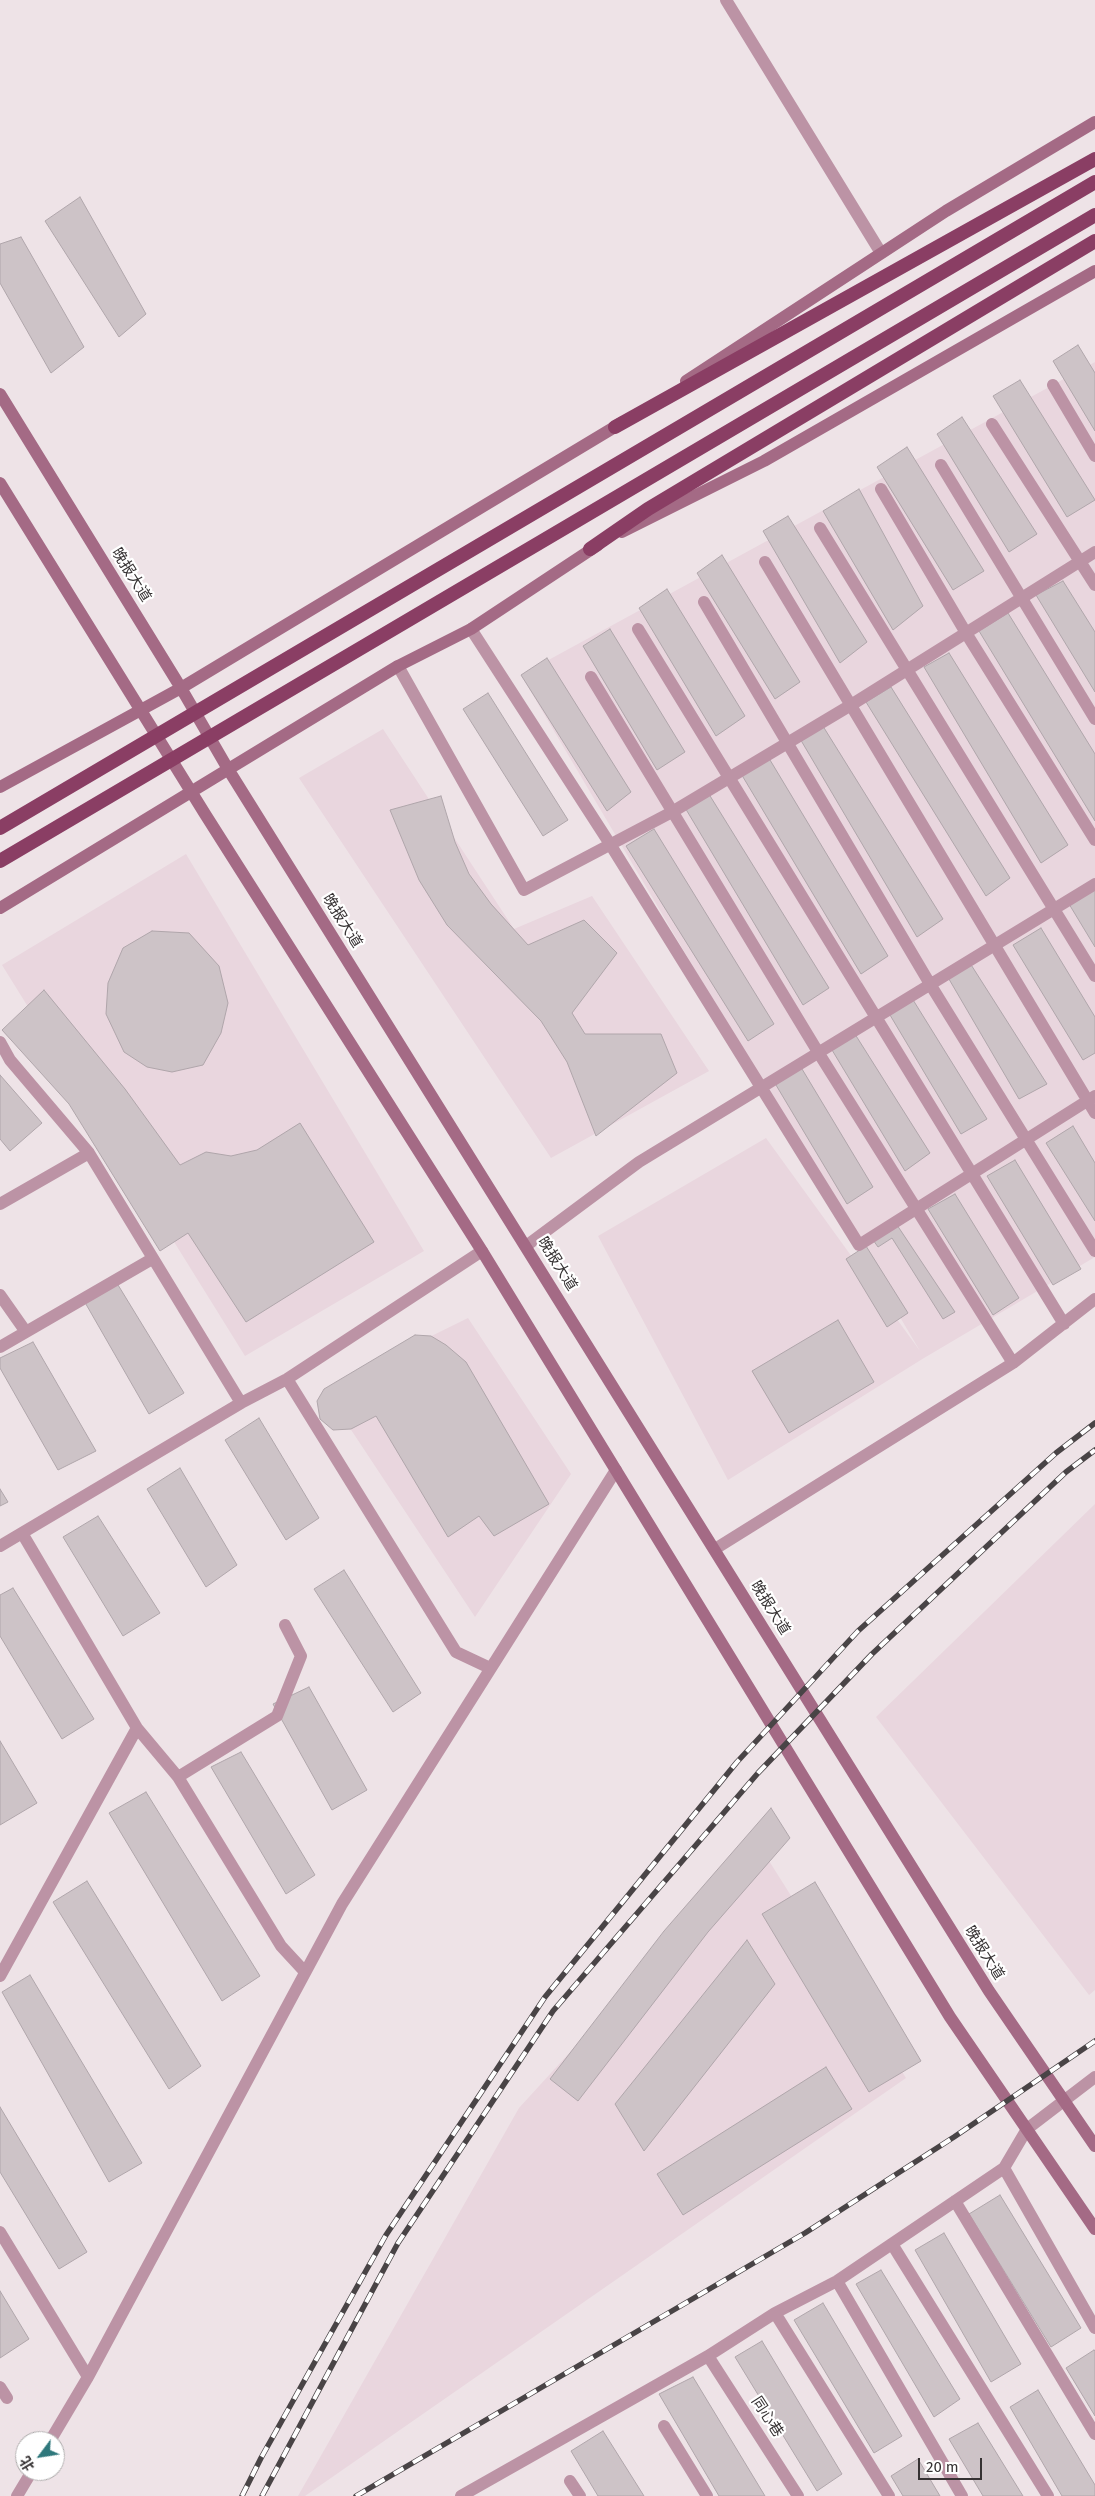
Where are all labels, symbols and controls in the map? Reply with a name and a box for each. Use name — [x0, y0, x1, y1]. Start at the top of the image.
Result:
street label: 晚报大道 — [107, 545, 155, 605]
street label: 晚报大道 — [318, 891, 366, 951]
street label: 晚报大道 — [533, 1234, 581, 1294]
street label: 晚报大道 — [746, 1578, 794, 1638]
street label: 晚报大道 — [960, 1923, 1008, 1983]
street label: 同心巷 — [747, 2393, 787, 2441]
north arrow — [15, 2431, 65, 2481]
scale bar — [920, 2448, 984, 2480]
text: 北 — [17, 2453, 38, 2474]
text: 20 m — [926, 2458, 959, 2476]

